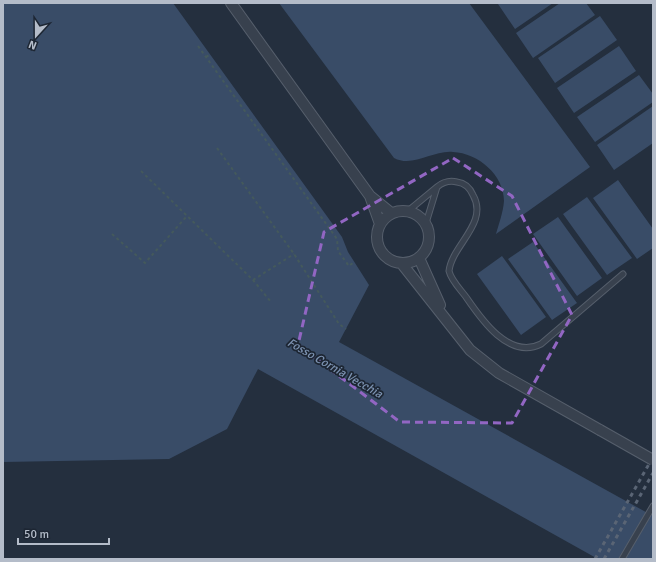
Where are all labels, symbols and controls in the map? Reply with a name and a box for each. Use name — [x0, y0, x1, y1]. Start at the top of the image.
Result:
north arrow — [16, 16, 56, 56]
text: N — [27, 37, 38, 52]
water label: Fosso Cornia Vecchia — [285, 335, 386, 402]
scale bar — [18, 520, 109, 546]
text: 50 m — [24, 527, 49, 542]

